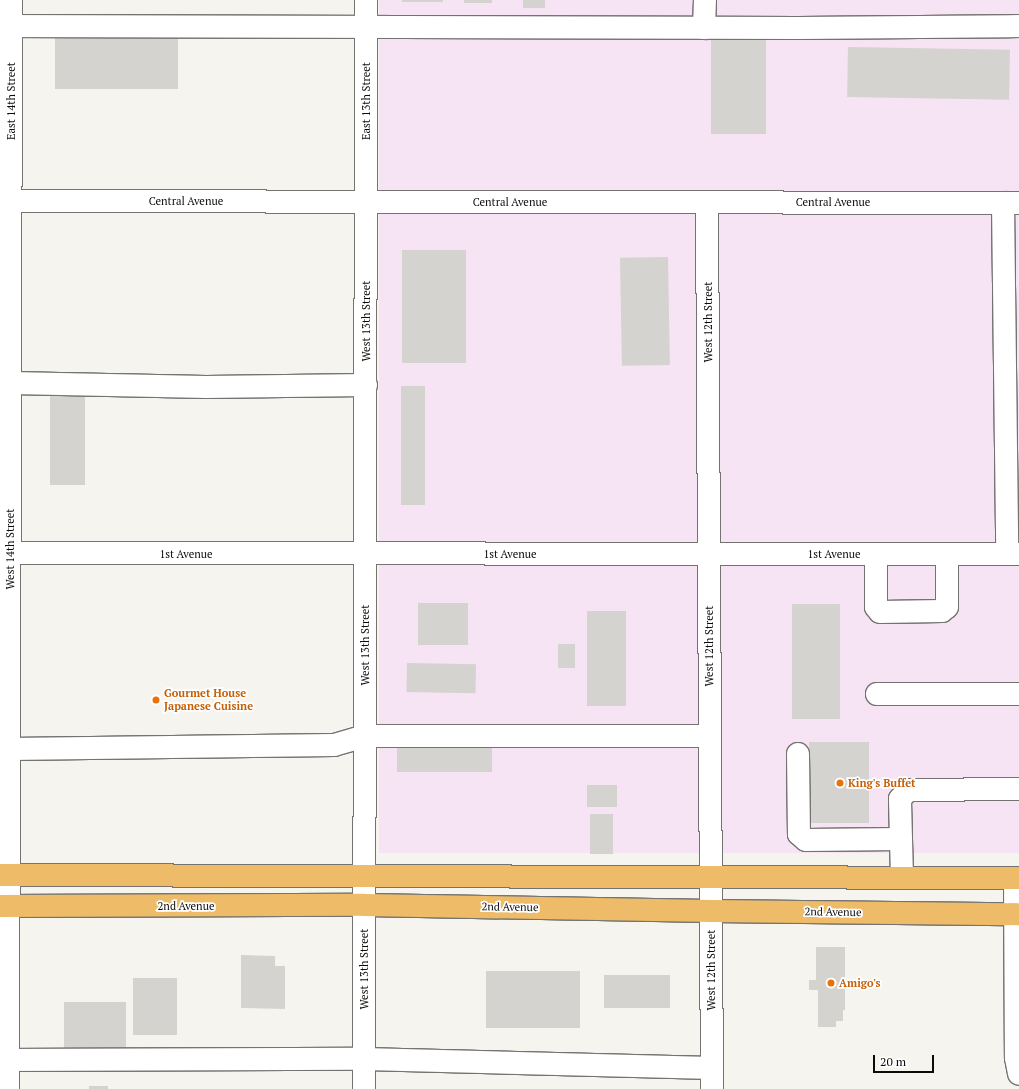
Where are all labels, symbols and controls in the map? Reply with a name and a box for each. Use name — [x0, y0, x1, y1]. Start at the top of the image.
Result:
street label: East 14th Street — [4, 62, 18, 140]
street label: East 13th Street — [359, 62, 373, 140]
street label: Central Avenue — [149, 194, 223, 208]
street label: Central Avenue — [473, 195, 547, 209]
street label: Central Avenue — [796, 195, 870, 209]
street label: West 13th Street — [359, 281, 373, 361]
street label: West 12th Street — [701, 282, 715, 362]
street label: West 14th Street — [3, 509, 17, 589]
street label: 1st Avenue — [159, 547, 213, 561]
street label: 1st Avenue — [483, 547, 537, 561]
street label: 1st Avenue — [807, 547, 861, 561]
street label: West 13th Street — [358, 605, 372, 685]
street label: West 12th Street — [702, 606, 716, 686]
place label: Gourmet House Japanese Cuisine — [164, 687, 253, 713]
marker: Gourmet House Japanese Cuisine — [151, 695, 161, 705]
place label: King's Buffet — [848, 776, 915, 790]
marker: King's Buffet — [835, 778, 845, 788]
street label: 2nd Avenue — [157, 899, 215, 913]
street label: 2nd Avenue — [481, 900, 539, 914]
street label: 2nd Avenue — [804, 905, 862, 919]
street label: West 13th Street — [357, 929, 371, 1009]
street label: West 12th Street — [704, 930, 718, 1010]
place label: Amigo's — [839, 976, 881, 990]
marker: Amigo's — [826, 978, 836, 988]
scale bar — [875, 1047, 936, 1073]
text: 20 m — [880, 1054, 906, 1069]

